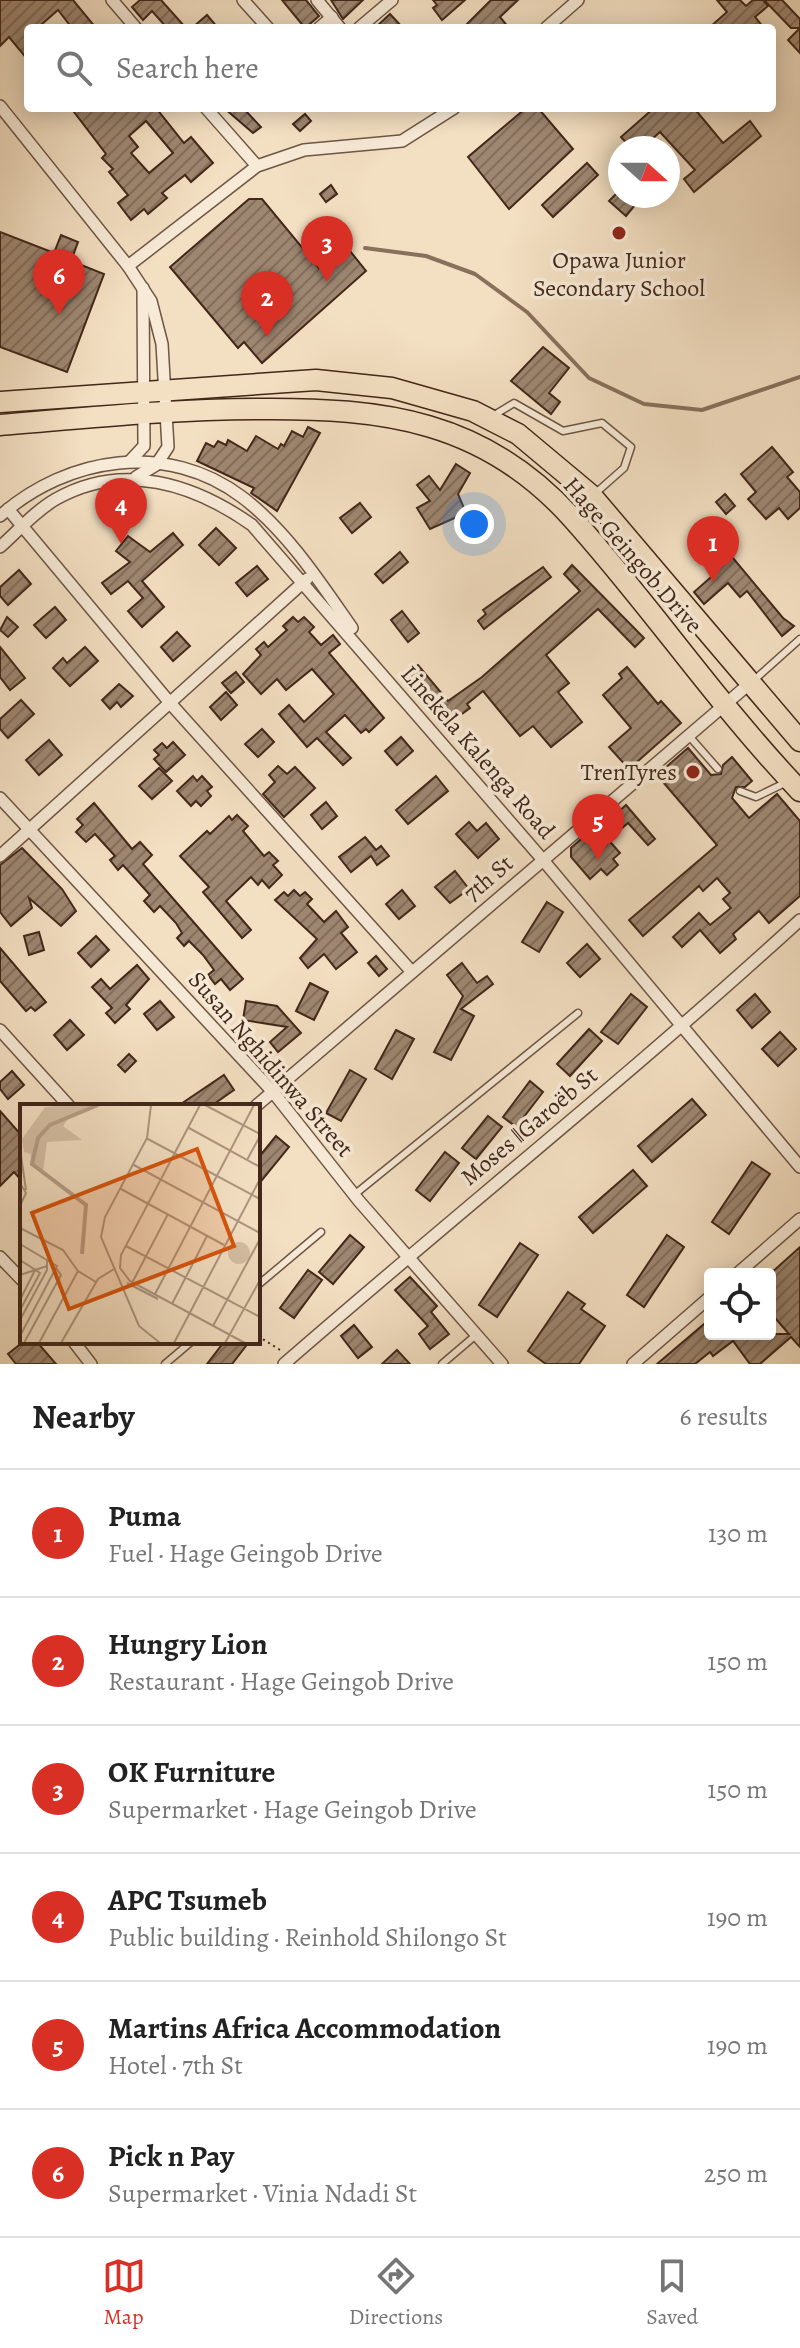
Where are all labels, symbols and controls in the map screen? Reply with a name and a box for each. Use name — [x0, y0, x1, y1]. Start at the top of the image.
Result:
search box — [24, 24, 776, 112]
icon: search — [52, 46, 96, 90]
text: Search here — [116, 48, 259, 88]
north arrow — [608, 136, 680, 208]
pin: 3 — [301, 216, 353, 282]
marker: Opawa Junior Secondary School — [610, 224, 628, 242]
place label: Opawa Junior Secondary School — [533, 244, 705, 304]
pin: 6 — [33, 249, 85, 315]
pin: 2 — [241, 271, 293, 337]
street label: Hage Geingob Drive — [556, 470, 710, 640]
pin: 4 — [95, 478, 147, 544]
your location — [454, 504, 494, 544]
pin: 1 — [687, 516, 739, 582]
street label: Linekela Kalenga Road — [394, 658, 562, 846]
place label: TrenTyres — [581, 756, 677, 788]
marker: TrenTyres — [684, 763, 702, 781]
pin: 5 — [572, 794, 624, 860]
street label: 7th St — [456, 847, 520, 909]
street label: Susan Nghidinwa Street — [181, 964, 361, 1164]
street label: Moses ǁGaroëb St — [454, 1059, 604, 1193]
inset map — [20, 1104, 260, 1344]
map controls — [704, 1268, 776, 1340]
button: locate — [704, 1268, 776, 1340]
text: Nearby — [32, 1393, 135, 1440]
text: 6 results — [680, 1399, 768, 1434]
text: Puma — [108, 1496, 181, 1536]
text: 1 — [53, 1516, 63, 1551]
text: 130 m — [708, 1516, 768, 1551]
text: Fuel · Hage Geingob Drive — [108, 1536, 383, 1571]
text: Hungry Lion — [108, 1624, 268, 1664]
text: 2 — [52, 1644, 64, 1679]
text: 150 m — [707, 1644, 768, 1679]
text: Restaurant · Hage Geingob Drive — [108, 1664, 454, 1699]
text: OK Furniture — [108, 1752, 275, 1792]
text: 3 — [52, 1772, 64, 1807]
text: 150 m — [707, 1772, 768, 1807]
text: Supermarket · Hage Geingob Drive — [108, 1792, 477, 1827]
text: APC Tsumeb — [108, 1880, 267, 1920]
text: 4 — [52, 1900, 64, 1935]
text: 190 m — [707, 1900, 768, 1935]
text: Public building · Reinhold Shilongo St — [108, 1920, 507, 1955]
text: Martins Africa Accommodation — [108, 2008, 501, 2048]
text: 5 — [52, 2028, 64, 2063]
text: 190 m — [707, 2028, 768, 2063]
text: Hotel · 7th St — [108, 2048, 243, 2083]
text: Pick n Pay — [108, 2136, 234, 2176]
text: 6 — [52, 2156, 64, 2191]
text: 250 m — [704, 2156, 768, 2191]
text: Supermarket · Vinia Ndadi St — [108, 2176, 417, 2211]
tab: Map — [102, 2254, 146, 2332]
tab: Directions — [349, 2254, 443, 2332]
tab: Saved — [646, 2254, 698, 2332]

